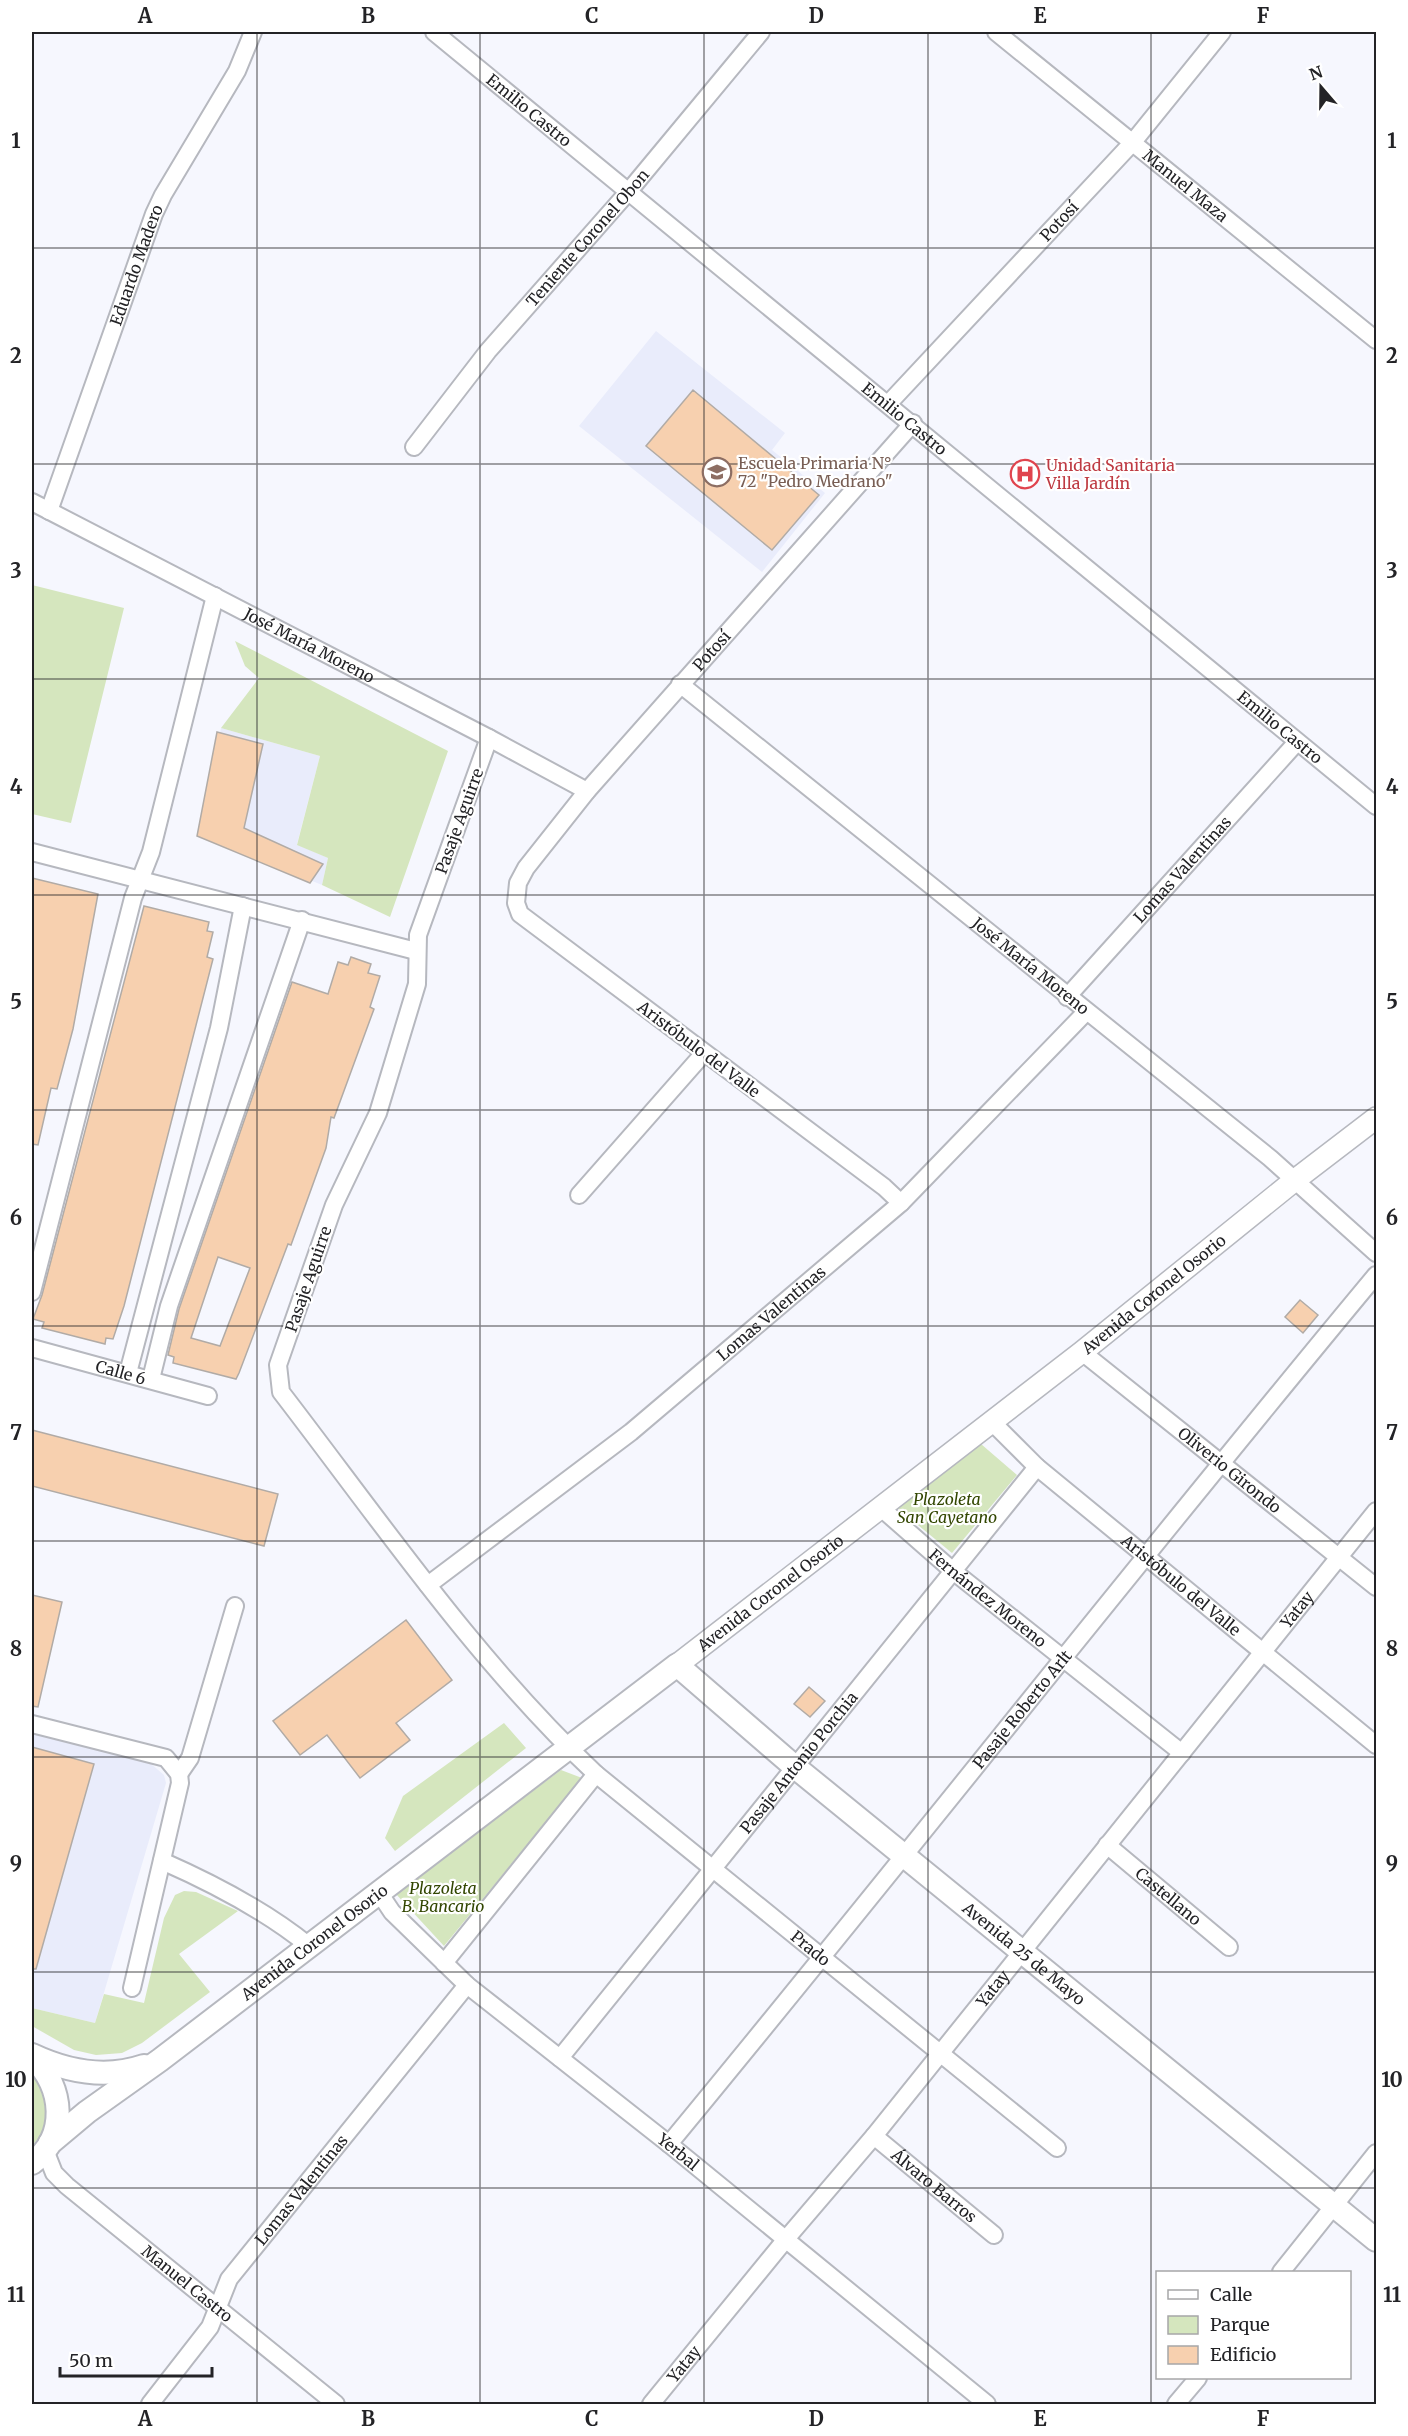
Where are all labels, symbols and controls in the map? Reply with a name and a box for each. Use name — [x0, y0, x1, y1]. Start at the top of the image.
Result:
text: A — [137, 3, 153, 28]
text: B — [361, 3, 375, 28]
text: C — [585, 3, 599, 28]
text: D — [808, 3, 824, 28]
text: E — [1033, 3, 1047, 28]
text: F — [1257, 3, 1270, 28]
north arrow — [1291, 57, 1351, 117]
text: N — [1307, 61, 1326, 84]
street label: Emilio Castro — [483, 69, 576, 151]
text: 1 — [11, 128, 21, 153]
text: 1 — [1387, 128, 1397, 153]
street label: Manuel Maza — [1139, 145, 1233, 226]
street label: Teniente Coronel Obon — [522, 165, 653, 311]
street label: Potosí — [1036, 196, 1083, 245]
street label: Eduardo Madero — [105, 201, 167, 328]
text: 2 — [10, 343, 22, 368]
text: 2 — [1386, 343, 1398, 368]
street label: Emilio Castro — [858, 378, 951, 459]
place label: Escuela Primaria N° 72 "Pedro Medrano" — [738, 453, 893, 491]
place label: Unidad Sanitaria Villa Jardín — [1045, 455, 1175, 493]
school or university icon: Escuela Primaria N° 72 "Pedro Medrano" — [701, 456, 733, 488]
hospital icon: Unidad Sanitaria Villa Jardín — [1009, 458, 1041, 490]
text: 3 — [10, 558, 22, 583]
text: 3 — [1386, 558, 1398, 583]
street label: José María Moreno — [240, 603, 378, 687]
street label: Potosí — [688, 626, 735, 675]
street label: Emilio Castro — [1234, 686, 1327, 768]
street label: Pasaje Aguirre — [431, 766, 487, 876]
text: 4 — [10, 774, 23, 799]
text: 4 — [1386, 774, 1399, 799]
street label: Lomas Valentinas — [1129, 812, 1235, 927]
street label: José María Moreno — [968, 912, 1093, 1019]
text: 5 — [10, 989, 22, 1014]
text: 5 — [1386, 989, 1398, 1014]
street label: Aristóbulo del Valle — [633, 996, 764, 1102]
text: 6 — [10, 1205, 22, 1230]
text: 6 — [1386, 1205, 1398, 1230]
street label: Pasaje Aguirre — [281, 1223, 335, 1335]
street label: Avenida Coronel Osorio — [1077, 1230, 1230, 1359]
street label: Lomas Valentinas — [713, 1261, 830, 1365]
street label: Calle 6 — [94, 1356, 148, 1389]
text: 7 — [10, 1420, 22, 1445]
text: 7 — [1386, 1420, 1398, 1445]
street label: Oliverio Girondo — [1174, 1423, 1285, 1517]
park label: Plazoleta San Cayetano — [897, 1489, 997, 1527]
street label: Avenida Coronel Osorio — [693, 1530, 847, 1656]
street label: Aristóbulo del Valle — [1117, 1530, 1245, 1640]
street label: Fernández Moreno — [925, 1545, 1050, 1651]
street label: Yatay — [1275, 1586, 1318, 1633]
text: 8 — [10, 1636, 22, 1661]
text: 8 — [1386, 1636, 1398, 1661]
street label: Pasaje Roberto Arlt — [968, 1645, 1076, 1773]
street label: Pasaje Antonio Porchia — [736, 1687, 862, 1837]
text: 9 — [10, 1851, 22, 1876]
text: 9 — [1386, 1851, 1398, 1876]
street label: Castellano — [1131, 1863, 1205, 1930]
park label: Plazoleta B. Bancario — [402, 1878, 484, 1916]
street label: Avenida Coronel Osorio — [236, 1880, 392, 2005]
street label: Avenida 25 de Mayo — [958, 1897, 1089, 2009]
street label: Prado — [787, 1926, 834, 1970]
street label: Yatay — [971, 1965, 1014, 2012]
text: 10 — [5, 2067, 27, 2092]
text: 10 — [1381, 2067, 1403, 2092]
street label: Yerbal — [653, 2128, 703, 2174]
street label: Lomas Valentinas — [251, 2130, 352, 2249]
street label: Álvaro Barros — [887, 2144, 981, 2227]
street label: Manuel Castro — [138, 2241, 237, 2326]
legend — [1156, 2271, 1351, 2379]
text: 11 — [7, 2282, 25, 2307]
text: 11 — [1383, 2282, 1401, 2307]
text: Calle — [1210, 2283, 1252, 2306]
text: Parque — [1210, 2313, 1270, 2336]
scale bar — [60, 2340, 212, 2378]
street label: Yatay — [662, 2341, 705, 2387]
text: Edificio — [1210, 2343, 1276, 2366]
text: 50 m — [69, 2349, 113, 2372]
text: A — [137, 2406, 153, 2431]
text: B — [361, 2406, 375, 2431]
text: C — [585, 2406, 599, 2431]
text: D — [808, 2406, 824, 2431]
text: E — [1033, 2406, 1047, 2431]
text: F — [1257, 2406, 1270, 2431]

